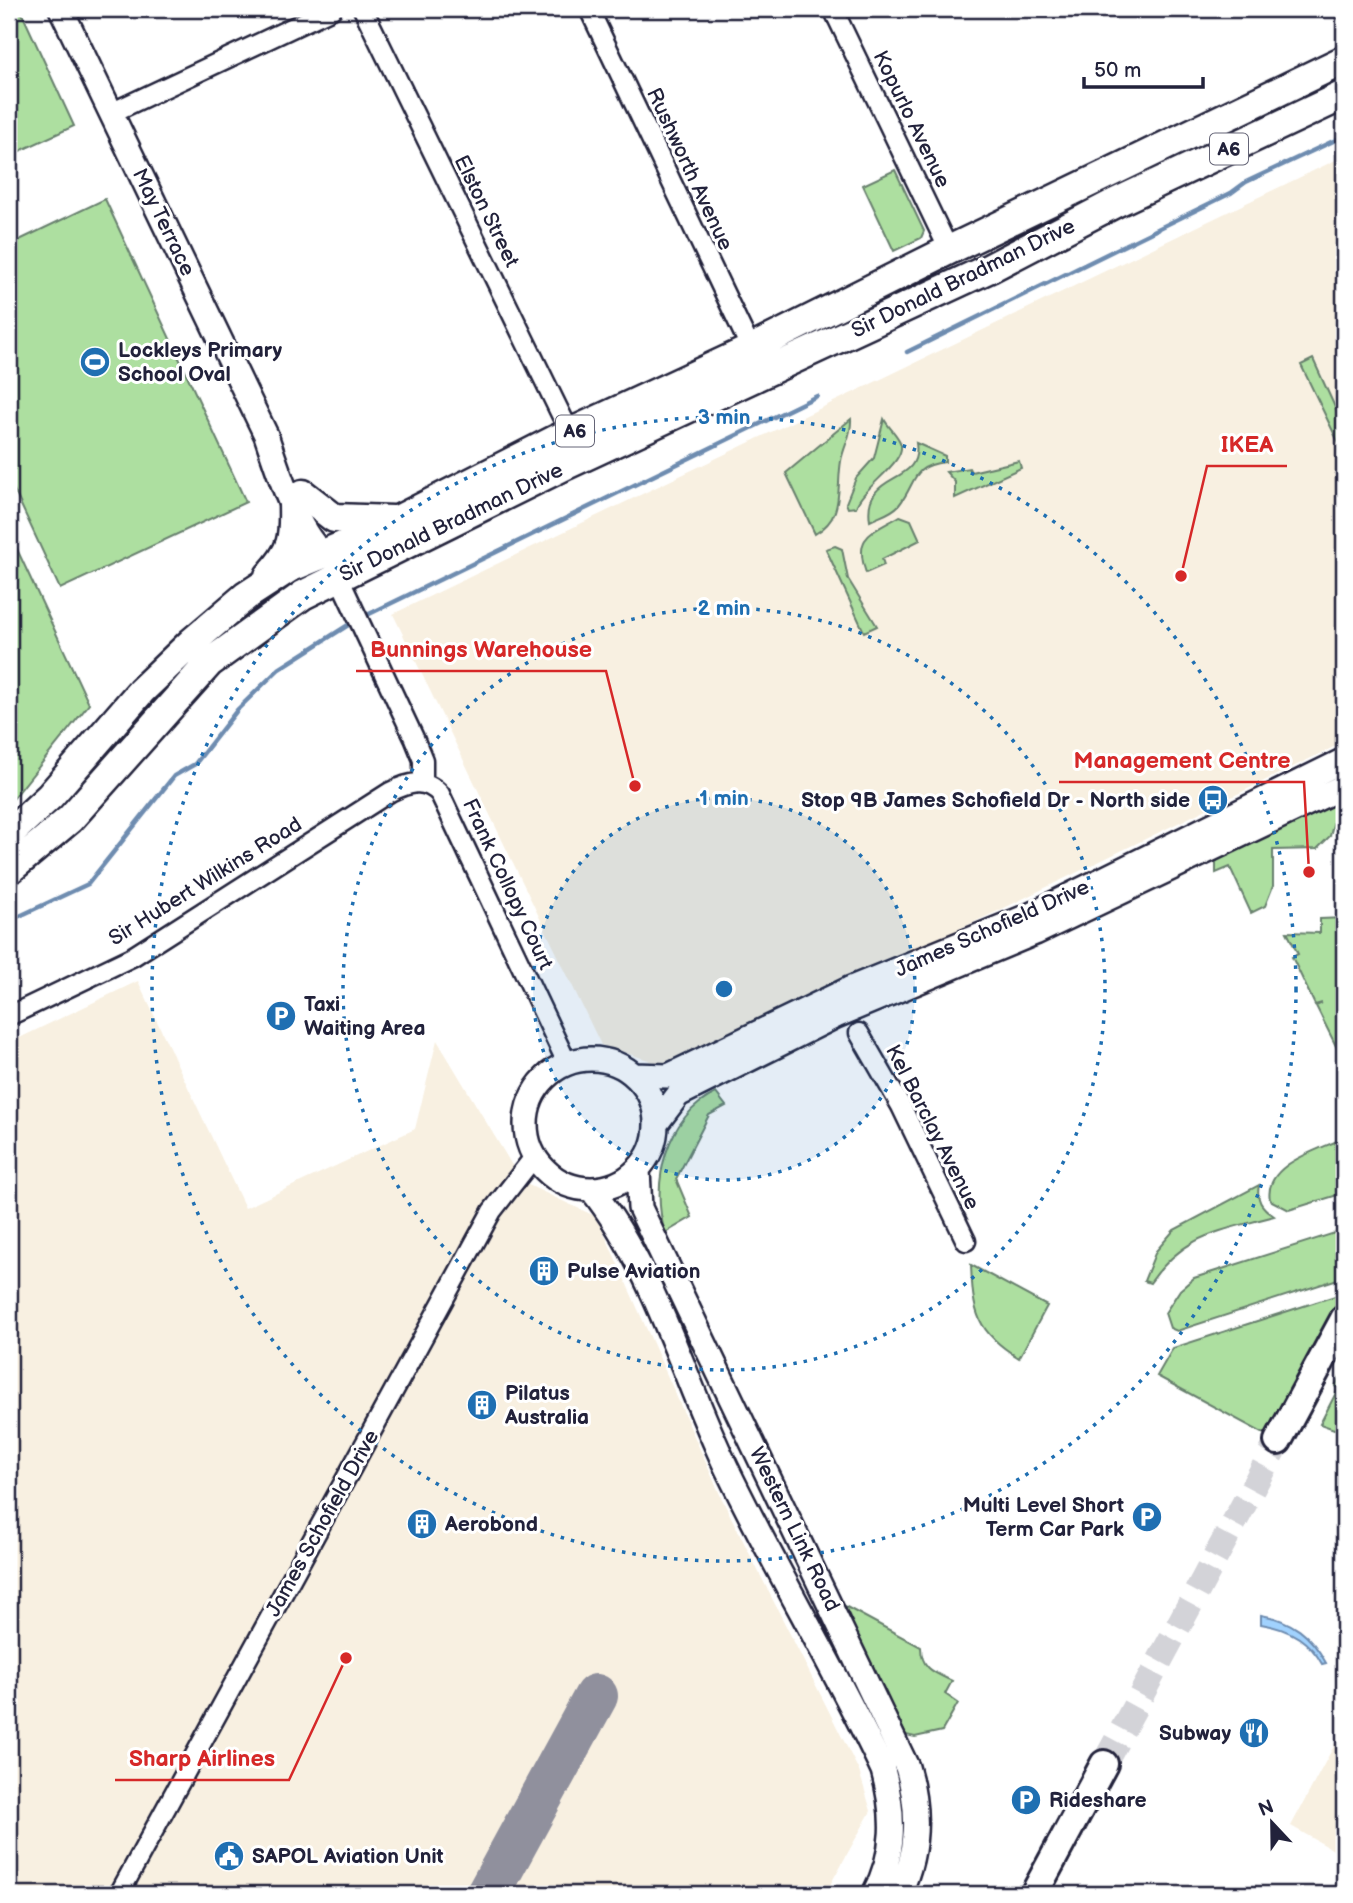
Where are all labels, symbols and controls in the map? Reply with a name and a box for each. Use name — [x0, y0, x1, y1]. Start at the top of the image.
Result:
scale bar — [1084, 46, 1202, 90]
street label: Kopurlo Avenue — [868, 47, 955, 192]
text: 50 m — [1094, 58, 1141, 83]
street label: Rushworth Avenue — [641, 84, 738, 254]
road number: A6 — [1210, 134, 1248, 164]
street label: Elston Street — [449, 151, 525, 272]
street label: May Terrace — [127, 164, 200, 280]
street label: Sir Donald Bradman Drive — [847, 213, 1079, 343]
place label: Lockleys Primary School Oval — [118, 338, 283, 387]
sports icon: Lockleys Primary School Oval — [78, 345, 112, 379]
text: 3 min — [698, 405, 750, 430]
road number: A6 — [556, 416, 594, 446]
callout: IKEA — [1207, 422, 1287, 466]
text: IKEA — [1221, 431, 1274, 459]
street label: Sir Donald Bradman Drive — [335, 457, 567, 587]
text: 2 min — [697, 596, 751, 621]
callout: Bunnings Warehouse — [356, 627, 606, 671]
text: Bunnings Warehouse — [370, 636, 592, 664]
callout: Management Centre — [1059, 738, 1304, 782]
text: Management Centre — [1074, 747, 1290, 775]
bus stop icon: Stop 9B James Schofield Dr - North side — [1196, 783, 1230, 817]
text: 1 min — [699, 786, 749, 811]
place label: Stop 9B James Schofield Dr - North side — [801, 788, 1190, 813]
street label: Frank Collopy Court — [457, 795, 558, 974]
street label: Sir Hubert Wilkins Road — [104, 812, 306, 951]
street label: James Schofield Drive — [891, 874, 1093, 983]
centre of rings — [712, 977, 736, 1001]
place label: Taxi Waiting Area — [304, 992, 425, 1041]
parking icon: Taxi Waiting Area — [264, 999, 298, 1033]
street label: Kel Barclay Avenue — [880, 1041, 985, 1214]
building icon: Pulse Aviation — [527, 1254, 561, 1288]
place label: Pulse Aviation — [567, 1259, 701, 1284]
place label: Pilatus Australia — [504, 1381, 589, 1430]
building icon: Pilatus Australia — [465, 1388, 499, 1422]
street label: James Schofield Drive — [261, 1426, 384, 1621]
street label: Western Link Road — [744, 1443, 845, 1615]
place label: Multi Level Short Term Car Park — [963, 1493, 1124, 1542]
parking icon: Multi Level Short Term Car Park — [1130, 1500, 1164, 1534]
building icon: Aerobond — [405, 1507, 439, 1541]
place label: Aerobond — [444, 1512, 538, 1537]
restaurant icon: Subway — [1237, 1716, 1271, 1750]
place label: Subway — [1159, 1721, 1231, 1746]
callout: Sharp Airlines — [115, 1736, 289, 1780]
text: Sharp Airlines — [129, 1745, 275, 1773]
parking icon: Rideshare — [1009, 1783, 1043, 1817]
north arrow — [1238, 1787, 1308, 1857]
place label: Rideshare — [1049, 1788, 1147, 1813]
text: N — [1255, 1795, 1277, 1822]
public building icon: SAPOL Aviation Unit — [212, 1839, 246, 1873]
place label: SAPOL Aviation Unit — [252, 1844, 444, 1869]

